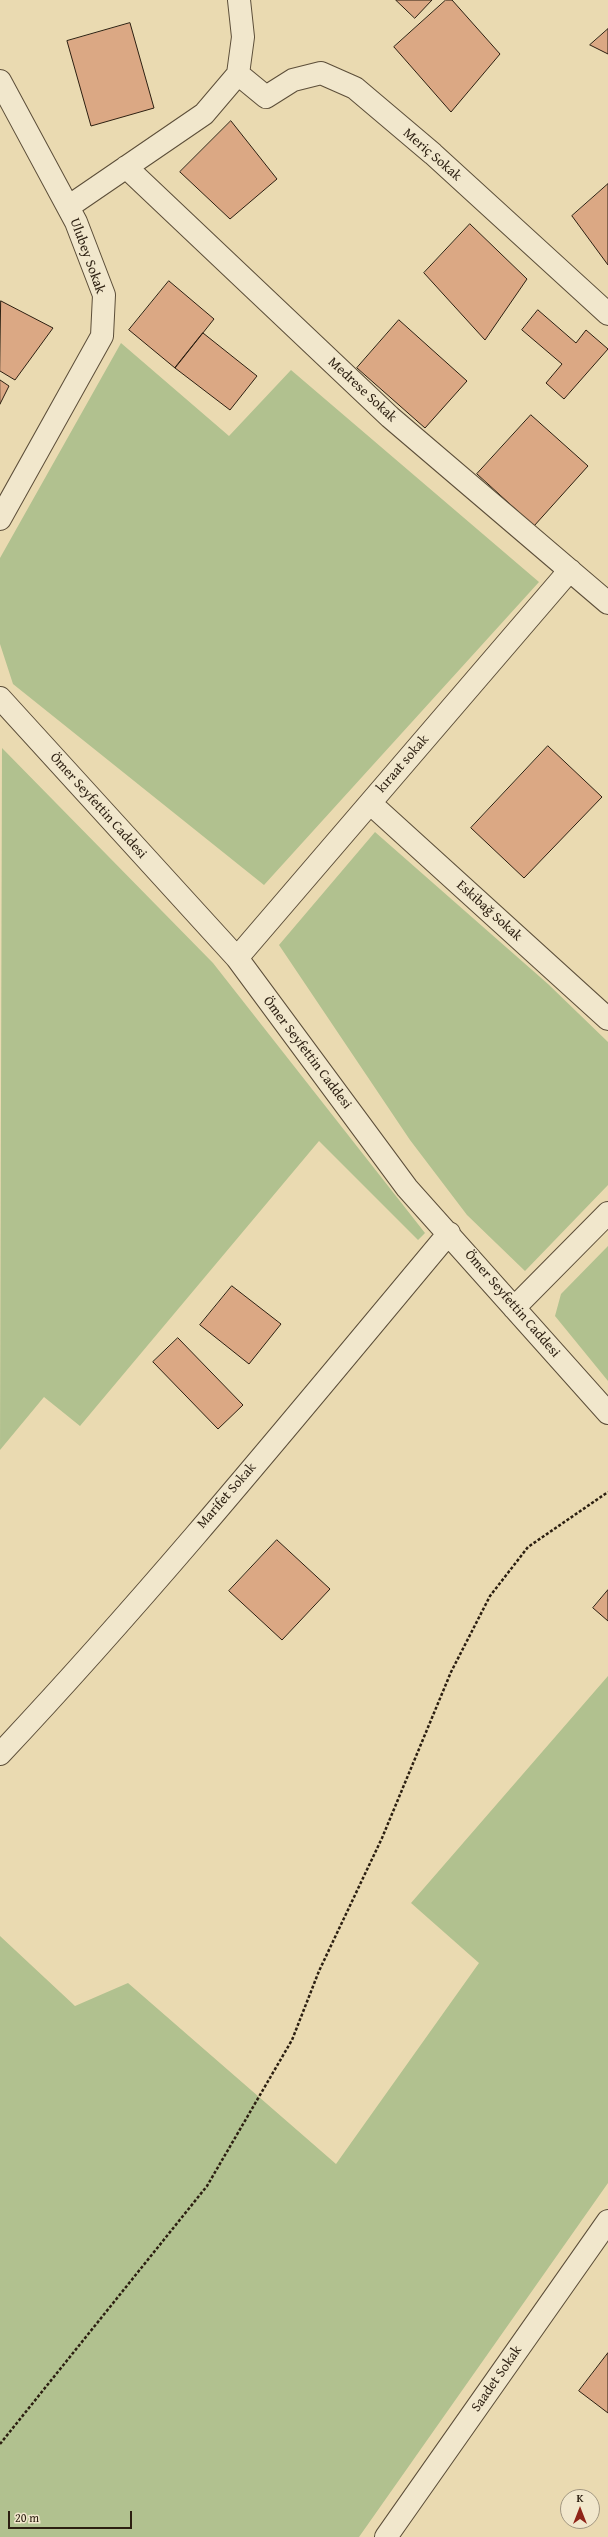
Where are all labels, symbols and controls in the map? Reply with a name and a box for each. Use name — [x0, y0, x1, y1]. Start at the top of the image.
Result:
street label: Meriç Sokak — [399, 125, 465, 185]
street label: Ulubey Sokak — [66, 216, 108, 296]
street label: Medrese Sokak — [324, 354, 400, 426]
street label: kıraat sokak — [373, 732, 433, 796]
street label: Ömer Seyfettin Caddesi — [46, 750, 150, 862]
street label: Eskibağ Sokak — [453, 877, 525, 945]
street label: Ömer Seyfettin Caddesi — [259, 993, 355, 1113]
street label: Ömer Seyfettin Caddesi — [461, 1247, 563, 1361]
street label: Marifet Sokak — [194, 1460, 260, 1532]
street label: Saadet Sokak — [468, 2343, 526, 2415]
north arrow — [560, 2489, 600, 2529]
text: K — [577, 2490, 583, 2506]
scale bar — [10, 2503, 134, 2529]
text: 20 m — [15, 2509, 39, 2526]

